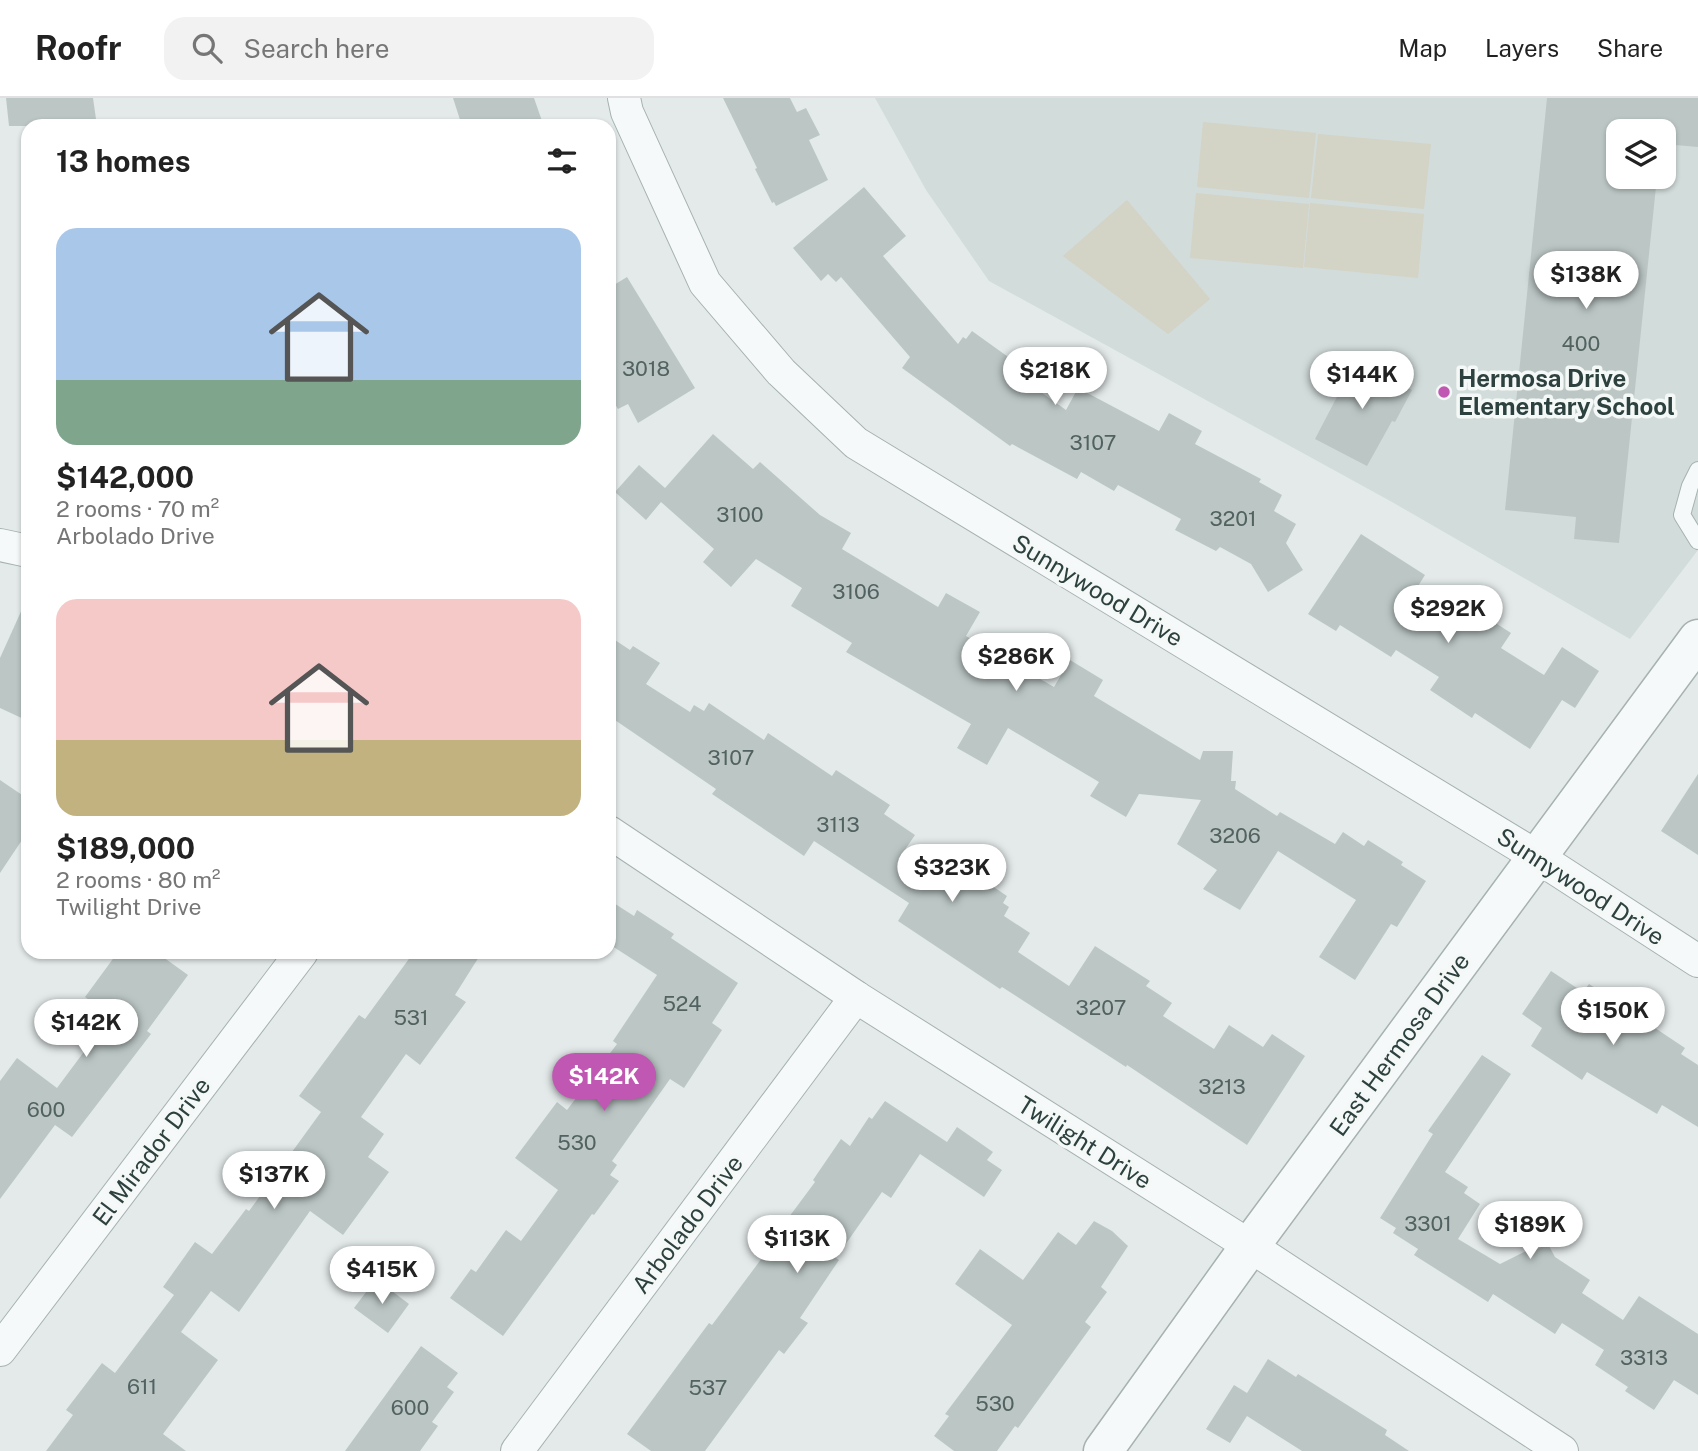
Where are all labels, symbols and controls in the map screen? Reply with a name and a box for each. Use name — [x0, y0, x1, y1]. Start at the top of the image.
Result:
search box — [164, 17, 654, 80]
text: Roofr — [35, 29, 122, 67]
icon: search — [188, 29, 226, 67]
text: Search here — [244, 33, 390, 64]
text: Map — [1398, 34, 1447, 62]
text: Layers — [1485, 34, 1559, 62]
text: Share — [1597, 34, 1663, 62]
map controls — [1606, 119, 1676, 189]
button: layers — [1606, 119, 1676, 189]
icon: filters — [543, 142, 581, 180]
text: 13 homes — [56, 143, 191, 179]
pin: $138K — [1537, 252, 1635, 311]
text: $138K — [1550, 260, 1622, 287]
icon: home — [256, 274, 382, 400]
house number: 400 — [1562, 331, 1600, 356]
pin: $218K — [1006, 348, 1104, 407]
pin: $144K — [1313, 352, 1411, 411]
house number: 3018 — [622, 356, 670, 381]
text: $218K — [1019, 356, 1091, 383]
text: $144K — [1326, 360, 1398, 387]
place label: Hermosa Drive Elementary School — [1458, 364, 1675, 420]
marker: Hermosa Drive Elementary School — [1436, 384, 1452, 400]
house number: 3107 — [1070, 430, 1116, 455]
text: $142,000 — [56, 459, 194, 495]
text: 2 rooms · 70 m² — [56, 495, 219, 522]
house number: 3100 — [716, 502, 764, 527]
house number: 3201 — [1209, 506, 1257, 531]
text: Arbolado Drive — [56, 522, 215, 549]
street label: Sunnywood Drive — [1008, 528, 1188, 652]
house number: 3106 — [832, 579, 880, 604]
pin: $292K — [1399, 586, 1497, 645]
text: $292K — [1410, 594, 1486, 621]
pin: $286K — [967, 634, 1065, 693]
text: $286K — [977, 642, 1055, 669]
icon: home — [256, 645, 382, 771]
house number: 3107 — [708, 745, 754, 770]
house number: 3113 — [816, 812, 860, 837]
street label: Sunnywood Drive — [1492, 821, 1670, 951]
house number: 3206 — [1209, 823, 1261, 848]
text: $189,000 — [56, 830, 195, 866]
pin: $323K — [903, 844, 1001, 904]
text: $323K — [913, 853, 991, 880]
text: 2 rooms · 80 m² — [56, 866, 221, 893]
text: Twilight Drive — [56, 893, 202, 920]
street label: East Hermosa Drive — [1323, 947, 1475, 1141]
pin: $150K — [1564, 988, 1662, 1047]
house number: 524 — [662, 991, 702, 1016]
house number: 3207 — [1076, 995, 1126, 1020]
text: $150K — [1577, 996, 1649, 1023]
pin: $142K — [37, 1000, 135, 1059]
house number: 531 — [393, 1005, 429, 1030]
text: $142K — [50, 1008, 122, 1035]
pin: $142K — [555, 1054, 653, 1113]
text: $142K — [568, 1062, 640, 1089]
street label: El Mirador Drive — [86, 1072, 216, 1230]
house number: 3213 — [1198, 1074, 1246, 1099]
street label: Twilight Drive — [1013, 1090, 1157, 1194]
house number: 600 — [27, 1097, 65, 1122]
house number: 530 — [557, 1130, 597, 1155]
street label: Arbolado Drive — [626, 1149, 748, 1299]
pin: $137K — [225, 1152, 323, 1211]
text: $137K — [238, 1160, 310, 1187]
pin: $189K — [1481, 1202, 1579, 1261]
text: $189K — [1494, 1210, 1566, 1237]
house number: 3301 — [1404, 1211, 1452, 1236]
pin: $113K — [748, 1216, 846, 1275]
text: $113K — [763, 1224, 831, 1251]
pin: $415K — [333, 1246, 431, 1306]
text: $415K — [346, 1255, 418, 1282]
house number: 3313 — [1620, 1345, 1668, 1370]
house number: 611 — [127, 1374, 157, 1399]
house number: 537 — [689, 1375, 727, 1400]
house number: 530 — [975, 1391, 1015, 1416]
house number: 600 — [391, 1395, 429, 1420]

